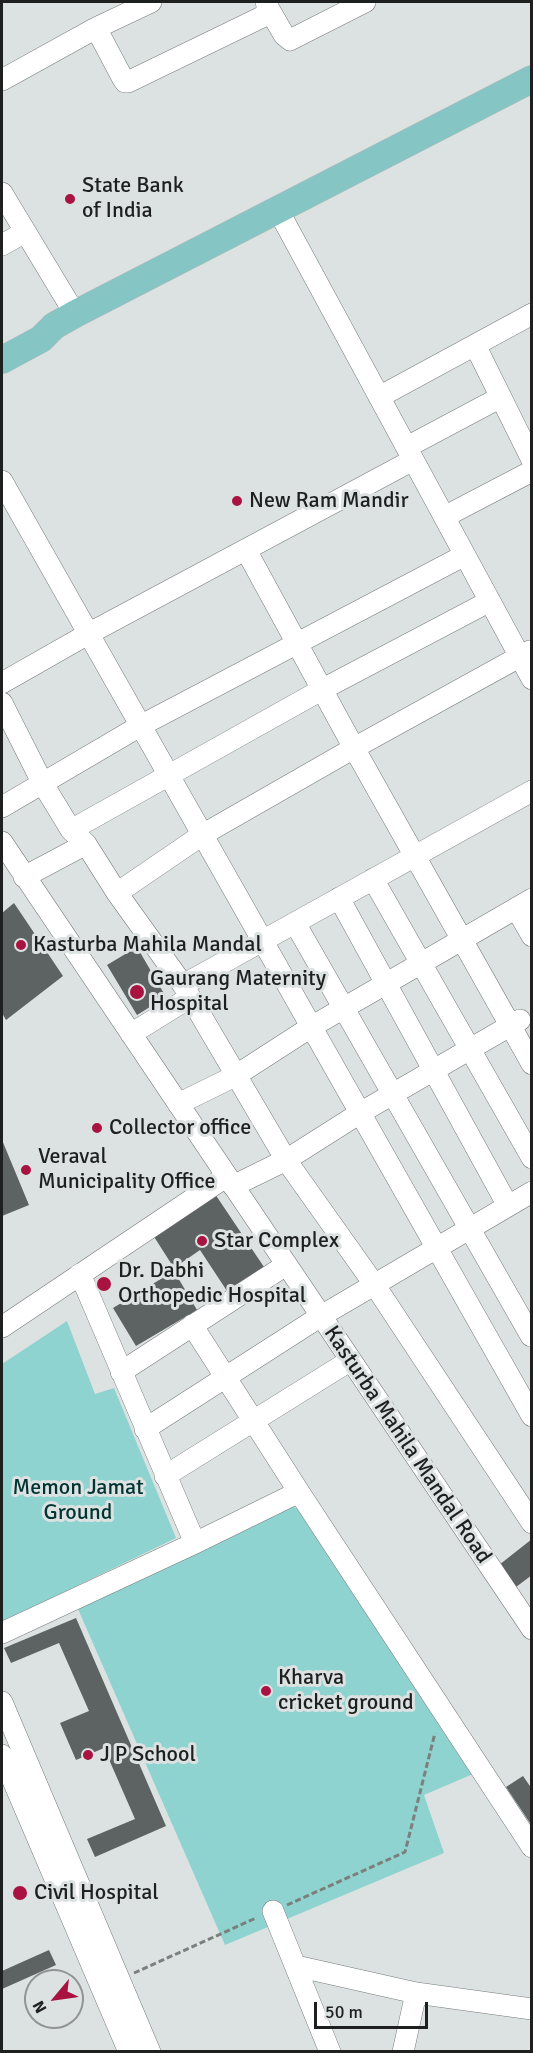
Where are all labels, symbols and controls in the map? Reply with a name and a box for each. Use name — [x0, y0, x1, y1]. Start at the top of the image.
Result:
place label: State Bank of India — [82, 173, 184, 224]
marker: State Bank of India — [63, 192, 77, 206]
place label: New Ram Mandir — [249, 488, 409, 514]
marker: New Ram Mandir — [230, 494, 244, 508]
place label: Kasturba Mahila Mandal — [33, 932, 262, 958]
marker: Kasturba Mahila Mandal — [14, 938, 28, 952]
place label: Gaurang Maternity Hospital — [150, 966, 326, 1017]
marker: Gaurang Maternity Hospital — [128, 983, 146, 1001]
place label: Collector office — [109, 1115, 251, 1141]
marker: Collector office — [90, 1121, 104, 1135]
place label: Veraval Municipality Office — [38, 1144, 216, 1196]
marker: Veraval Municipality Office — [19, 1163, 33, 1177]
place label: Star Complex — [214, 1228, 339, 1254]
marker: Star Complex — [195, 1234, 209, 1248]
place label: Dr. Dabhi Orthopedic Hospital — [118, 1258, 306, 1310]
marker: Dr. Dabhi Orthopedic Hospital — [95, 1275, 113, 1293]
street label: Kasturba Mahila Mandal Road — [318, 1321, 496, 1569]
park label: Memon Jamat Ground — [12, 1475, 144, 1526]
place label: Kharva cricket ground — [278, 1665, 414, 1717]
marker: Kharva cricket ground — [259, 1684, 273, 1698]
place label: J P School — [100, 1742, 196, 1768]
marker: J P School — [81, 1748, 95, 1762]
place label: Civil Hospital — [34, 1880, 159, 1906]
marker: Civil Hospital — [11, 1884, 29, 1902]
north arrow — [24, 1969, 84, 2029]
scale bar — [317, 1990, 431, 2028]
text: N — [29, 1997, 51, 2016]
text: 50 m — [325, 2001, 363, 2023]

